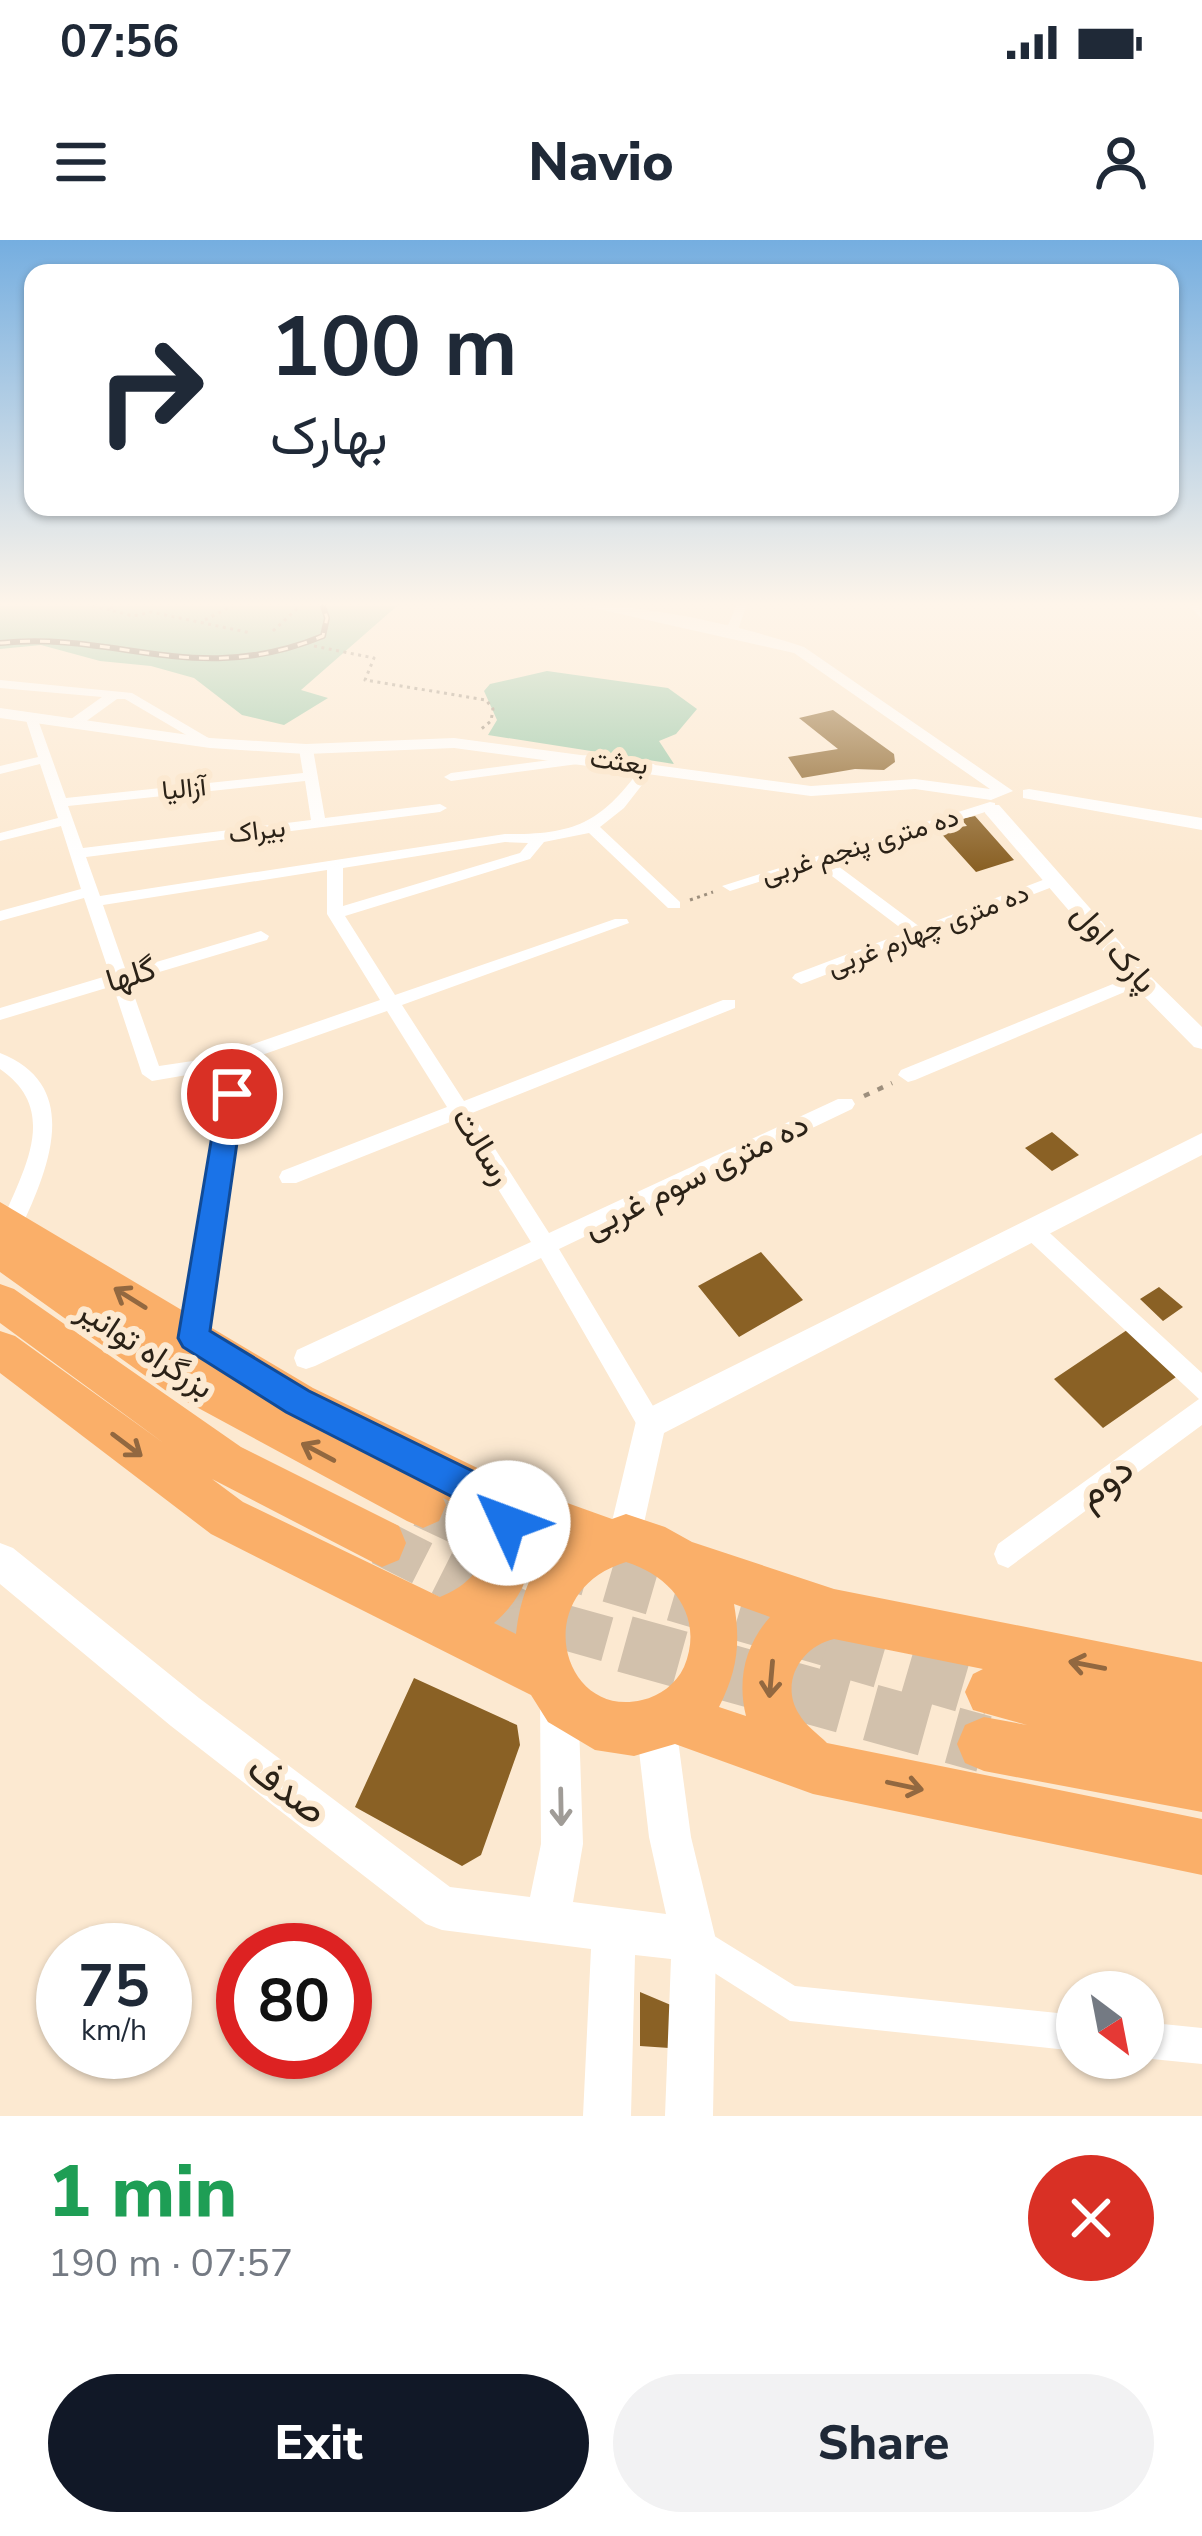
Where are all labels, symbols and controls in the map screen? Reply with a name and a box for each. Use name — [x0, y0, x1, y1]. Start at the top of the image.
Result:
text: 07:56 — [60, 12, 179, 73]
text: Navio — [528, 125, 674, 199]
icon: menu — [48, 129, 114, 195]
icon: person — [1088, 129, 1154, 195]
text: 100 m — [270, 290, 518, 405]
icon: right — [72, 312, 228, 468]
text: بهارک — [270, 399, 388, 473]
street label: بعثت — [588, 740, 650, 784]
street label: آزالیا — [160, 768, 211, 810]
street label: ده متری پنجم غربی — [757, 798, 963, 894]
street label: بیراک — [226, 809, 288, 853]
street label: ده متری چهارم غربی — [822, 874, 1034, 986]
street label: پارک اول — [1061, 893, 1167, 1003]
street label: گلها — [100, 946, 162, 1004]
pin — [181, 1043, 283, 1145]
icon: arrive — [199, 1061, 265, 1127]
street label: رسالت — [441, 1099, 523, 1193]
street label: ده متری سوم غربی — [576, 1102, 816, 1250]
one-way arrow — [113, 1286, 147, 1310]
street label: بزرگراه توانیر — [67, 1287, 222, 1410]
one-way arrow — [110, 1431, 143, 1457]
one-way arrow — [302, 1440, 337, 1463]
street label: دوم — [1065, 1443, 1145, 1521]
position arrow — [445, 1460, 571, 1586]
one-way arrow — [1069, 1653, 1108, 1675]
one-way arrow — [759, 1659, 782, 1698]
street label: صدف — [236, 1743, 338, 1837]
one-way arrow — [886, 1776, 924, 1799]
one-way arrow — [550, 1787, 572, 1826]
speed limit sign: 80 — [216, 1923, 372, 2079]
text: 75 — [78, 1945, 150, 2027]
north arrow — [1056, 1971, 1164, 2079]
map controls — [1056, 1971, 1164, 2079]
text: km/h — [81, 2010, 147, 2051]
text: 1 min — [48, 2143, 237, 2241]
button: close — [1028, 2155, 1154, 2281]
text: 190 m · 07:57 — [48, 2237, 293, 2290]
button: Exit — [48, 2374, 589, 2512]
button: Share — [613, 2374, 1154, 2512]

